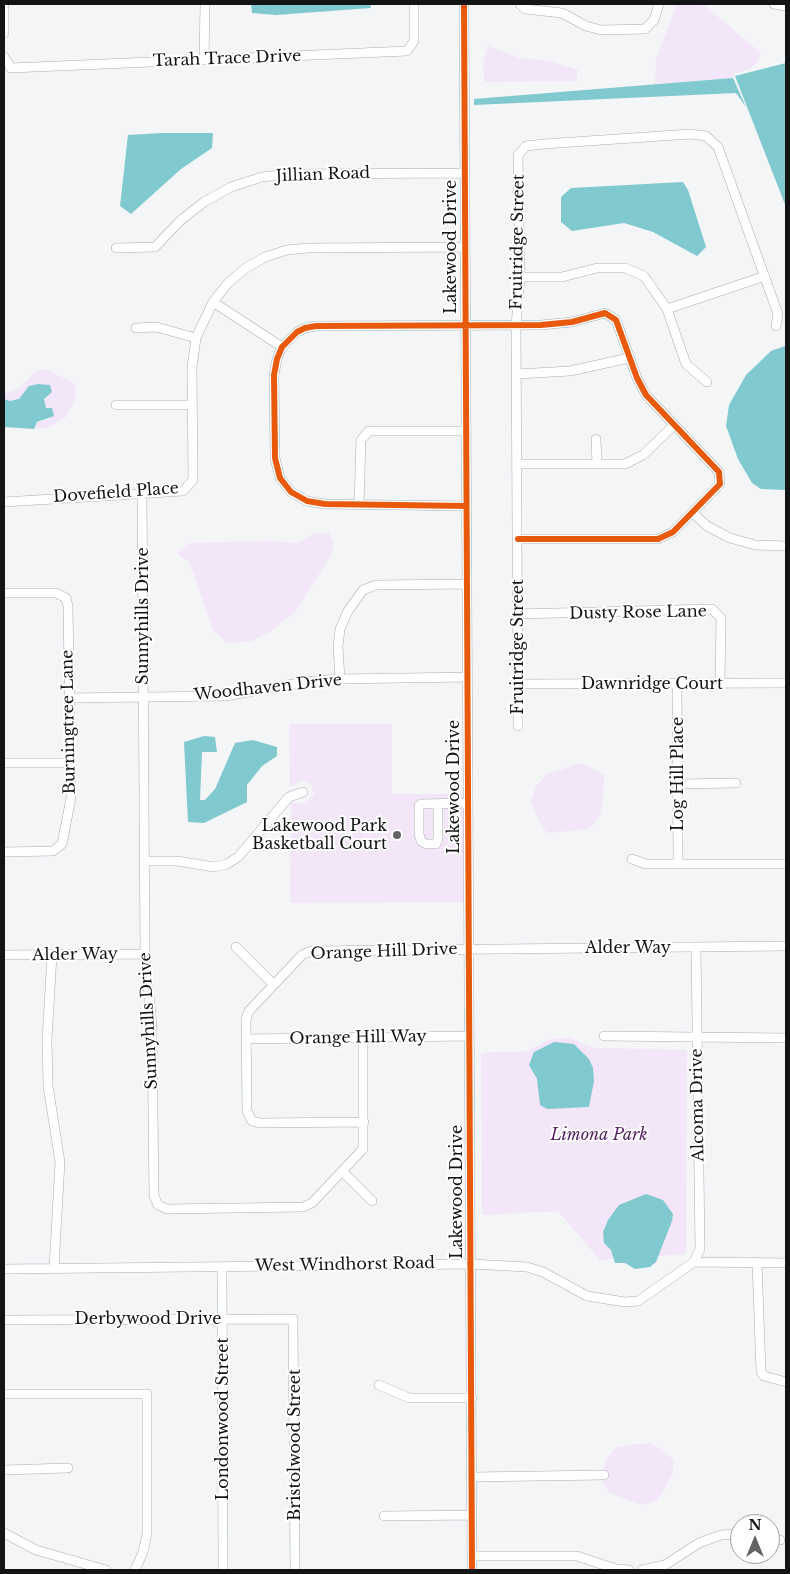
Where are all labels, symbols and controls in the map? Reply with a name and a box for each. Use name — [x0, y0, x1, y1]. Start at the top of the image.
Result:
street label: Tarah Trace Drive — [153, 47, 301, 71]
street label: Jillian Road — [275, 164, 371, 186]
street label: Fruitridge Street — [507, 174, 529, 310]
street label: Lakewood Drive — [441, 180, 461, 314]
street label: Dovefield Place — [53, 479, 179, 507]
street label: Sunnyhills Drive — [133, 547, 153, 685]
street label: Fruitridge Street — [508, 579, 528, 715]
street label: Dusty Rose Lane — [569, 602, 707, 624]
street label: Burningtree Lane — [58, 649, 80, 795]
street label: Woodhaven Drive — [193, 671, 343, 705]
street label: Dawnridge Court — [581, 674, 723, 694]
street label: Log Hill Place — [668, 717, 688, 831]
street label: Lakewood Drive — [444, 720, 464, 854]
place label: Lakewood Park Basketball Court — [252, 816, 387, 854]
marker: Lakewood Park Basketball Court — [391, 829, 403, 841]
street label: Alder Way — [585, 938, 671, 958]
street label: Orange Hill Drive — [310, 940, 458, 964]
street label: Alder Way — [32, 945, 118, 965]
street label: Sunnyhills Drive — [136, 952, 162, 1090]
street label: Orange Hill Way — [289, 1027, 427, 1049]
street label: Alcoma Drive — [687, 1048, 709, 1162]
street label: Lakewood Drive — [447, 1125, 467, 1259]
park label: Limona Park — [550, 1125, 648, 1145]
street label: West Windhorst Road — [255, 1254, 435, 1276]
street label: Derbywood Drive — [75, 1309, 221, 1329]
street label: Londonwood Street — [213, 1338, 233, 1500]
street label: Bristolwood Street — [285, 1369, 305, 1521]
north arrow — [730, 1514, 780, 1564]
text: N — [748, 1516, 762, 1534]

